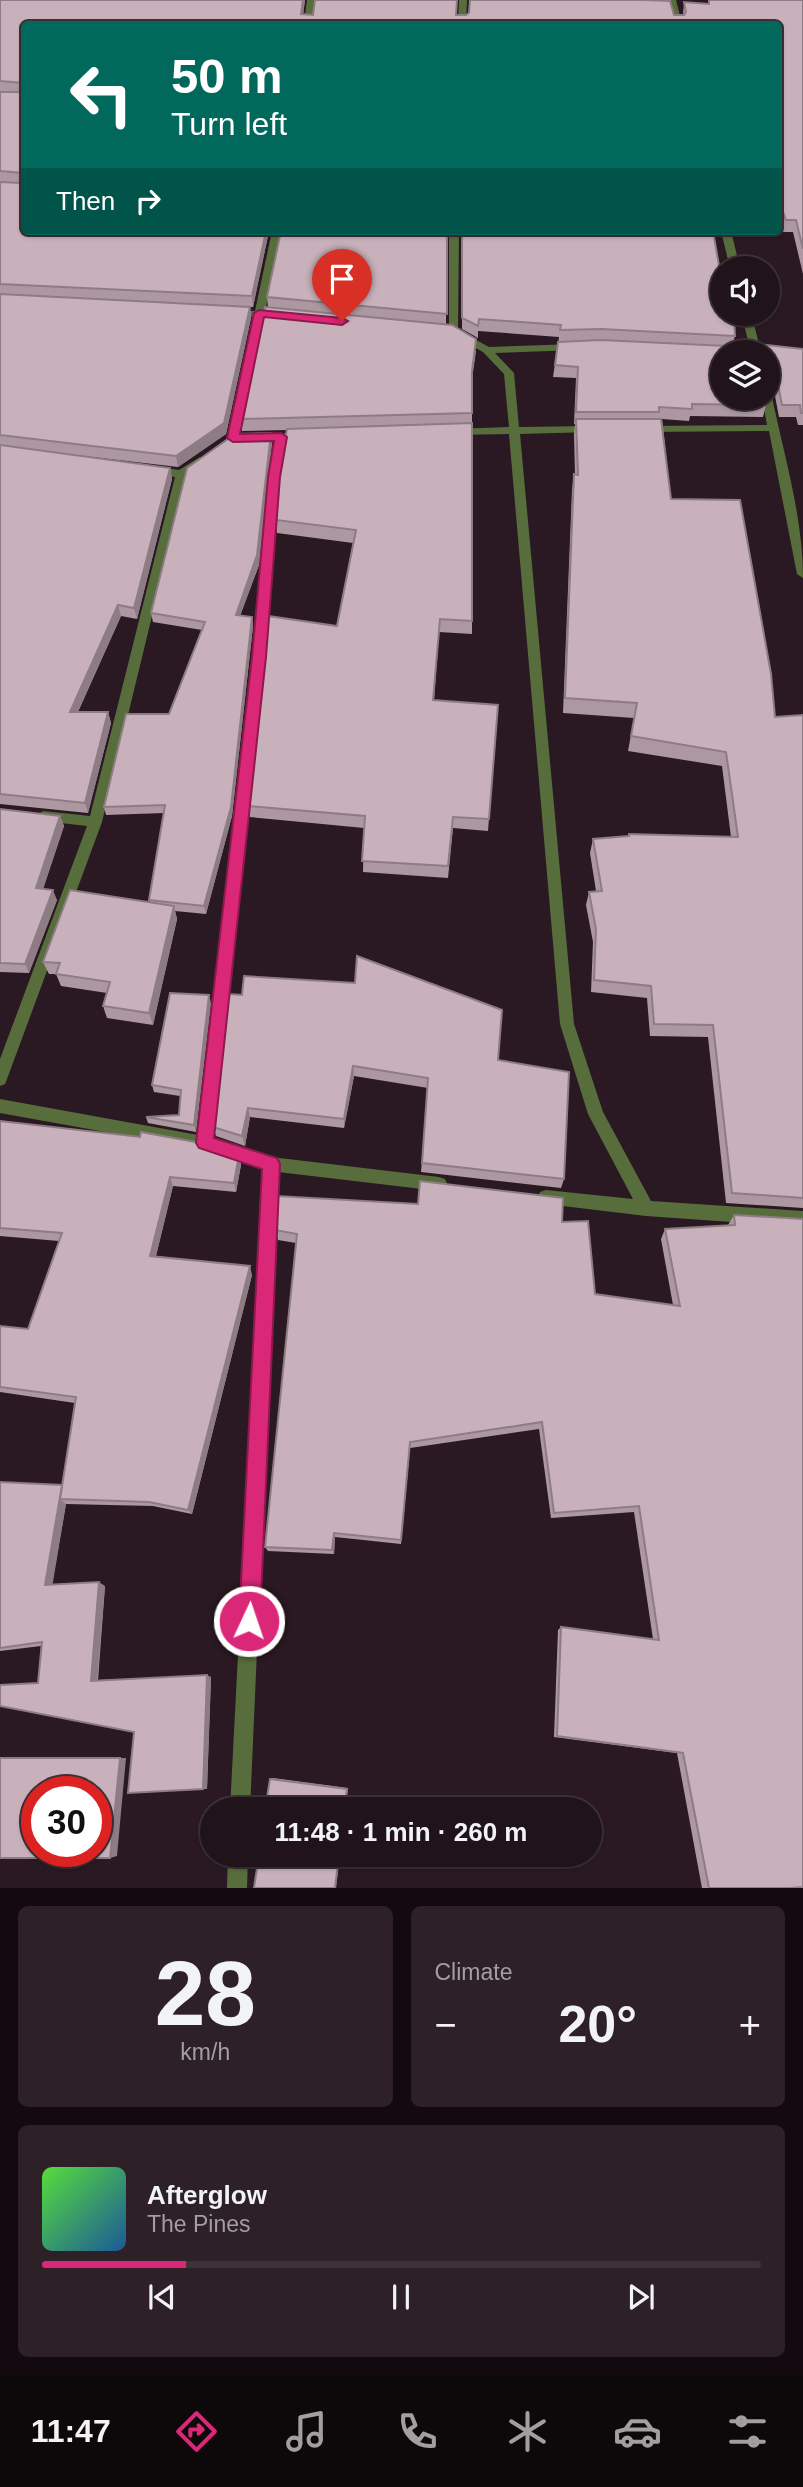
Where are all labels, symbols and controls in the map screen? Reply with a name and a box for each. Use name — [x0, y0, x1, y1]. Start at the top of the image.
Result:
icon: left — [56, 49, 147, 140]
text: 50 m — [171, 49, 283, 103]
text: Turn left — [171, 106, 287, 142]
icon: right — [129, 182, 167, 220]
text: Then — [56, 186, 115, 216]
pin — [312, 249, 372, 321]
map controls — [710, 256, 780, 410]
button: sound — [710, 256, 780, 326]
icon: arrive — [323, 260, 361, 298]
button: layers — [710, 340, 780, 410]
position arrow — [212, 1584, 286, 1658]
speed limit sign: 30 — [21, 1776, 112, 1867]
text: 11:48 · 1 min · 260 m — [275, 1817, 527, 1847]
text: 28 — [155, 1943, 256, 2044]
text: Climate — [435, 1959, 512, 1985]
text: 20° — [558, 1995, 637, 2053]
text: − — [435, 2004, 457, 2046]
text: + — [739, 2004, 761, 2046]
text: km/h — [180, 2039, 230, 2065]
text: Afterglow — [147, 2180, 267, 2210]
text: The Pines — [147, 2211, 251, 2237]
icon: previous — [143, 2278, 181, 2316]
icon: pause — [382, 2278, 420, 2316]
icon: next — [622, 2278, 660, 2316]
icon: directions — [172, 2407, 221, 2456]
icon: music — [282, 2407, 331, 2456]
icon: phone — [393, 2407, 442, 2456]
icon: climate — [503, 2407, 552, 2456]
icon: car — [613, 2407, 662, 2456]
icon: filters — [723, 2407, 772, 2456]
text: 11:47 — [31, 2413, 111, 2449]

